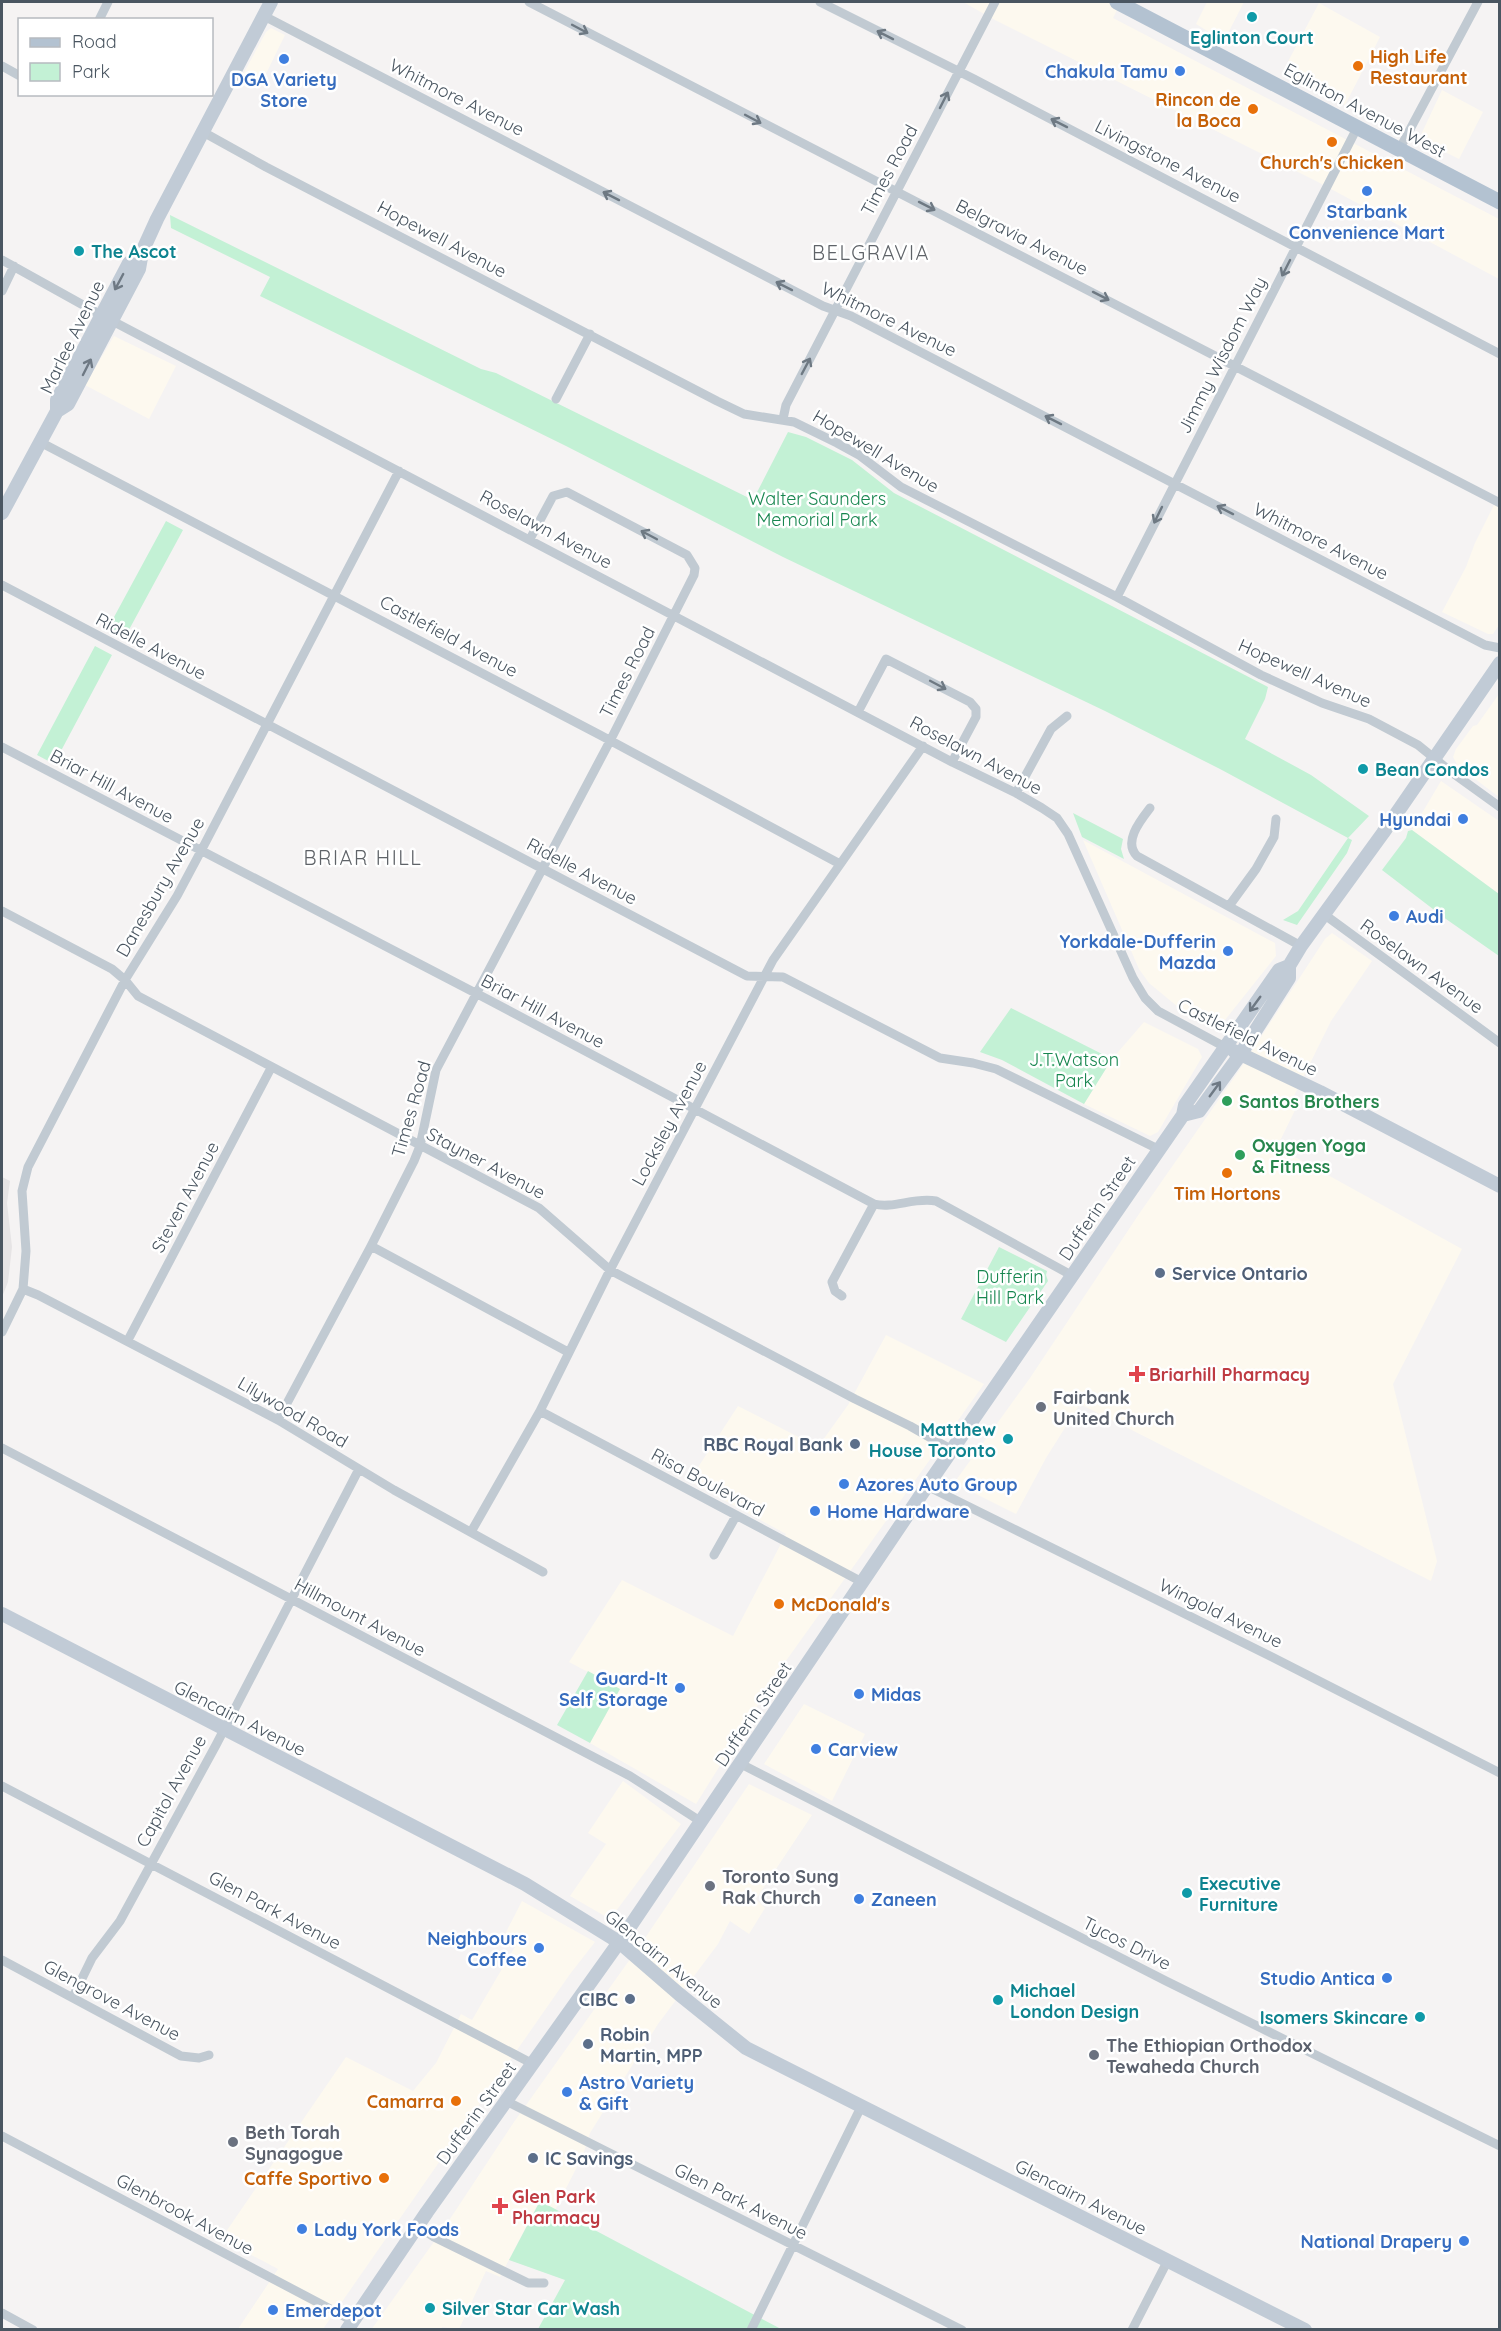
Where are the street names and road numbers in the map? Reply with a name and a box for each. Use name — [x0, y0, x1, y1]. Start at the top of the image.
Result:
street label: Whitmore Avenue — [386, 53, 528, 141]
street label: Eglinton Avenue West — [1280, 58, 1450, 162]
street label: Livingstone Avenue — [1091, 114, 1245, 208]
street label: Times Road — [856, 121, 922, 219]
street label: Belgravia Avenue — [952, 194, 1092, 280]
street label: Hopewell Avenue — [373, 195, 511, 283]
street label: Jimmy Wisdom Way — [1172, 273, 1272, 437]
street label: Marlee Avenue — [35, 276, 109, 398]
street label: Whitmore Avenue — [817, 276, 961, 362]
street label: Hopewell Avenue — [809, 404, 943, 498]
street label: Roselawn Avenue — [476, 484, 616, 574]
street label: Whitmore Avenue — [1250, 497, 1392, 585]
street label: Castlefield Avenue — [376, 590, 522, 682]
street label: Ridelle Avenue — [92, 607, 210, 685]
street label: Times Road — [594, 623, 660, 721]
street label: Hopewell Avenue — [1235, 633, 1375, 713]
street label: Roselawn Avenue — [906, 710, 1046, 800]
street label: Briar Hill Avenue — [46, 744, 178, 828]
street label: Danesbury Avenue — [111, 813, 209, 961]
street label: Ridelle Avenue — [523, 832, 641, 910]
street label: Roselawn Avenue — [1356, 914, 1488, 1018]
street label: Briar Hill Avenue — [477, 969, 609, 1053]
street label: Castlefield Avenue — [1174, 993, 1322, 1081]
street label: Locksley Avenue — [626, 1056, 712, 1190]
street label: Times Road — [386, 1058, 436, 1160]
street label: Stayner Avenue — [423, 1122, 549, 1204]
street label: Steven Avenue — [146, 1137, 224, 1257]
street label: Dufferin Street — [1053, 1151, 1141, 1265]
street label: Lilywood Road — [234, 1371, 352, 1453]
street label: Risa Boulevard — [647, 1443, 769, 1521]
street label: Hillmount Avenue — [290, 1573, 430, 1661]
street label: Wingold Avenue — [1155, 1573, 1287, 1653]
street label: Dufferin Street — [709, 1657, 797, 1771]
street label: Glencairn Avenue — [170, 1675, 310, 1761]
street label: Capitol Avenue — [131, 1731, 211, 1851]
street label: Glen Park Avenue — [205, 1865, 345, 1955]
street label: Glencairn Avenue — [600, 1904, 728, 2014]
street label: Tycos Drive — [1079, 1911, 1175, 1975]
street label: Glengrove Avenue — [40, 1954, 184, 2046]
street label: Dufferin Street — [431, 2057, 521, 2169]
street label: Glencairn Avenue — [1011, 2154, 1151, 2240]
street label: Glen Park Avenue — [670, 2157, 812, 2245]
street label: Glenbrook Avenue — [112, 2168, 258, 2260]

